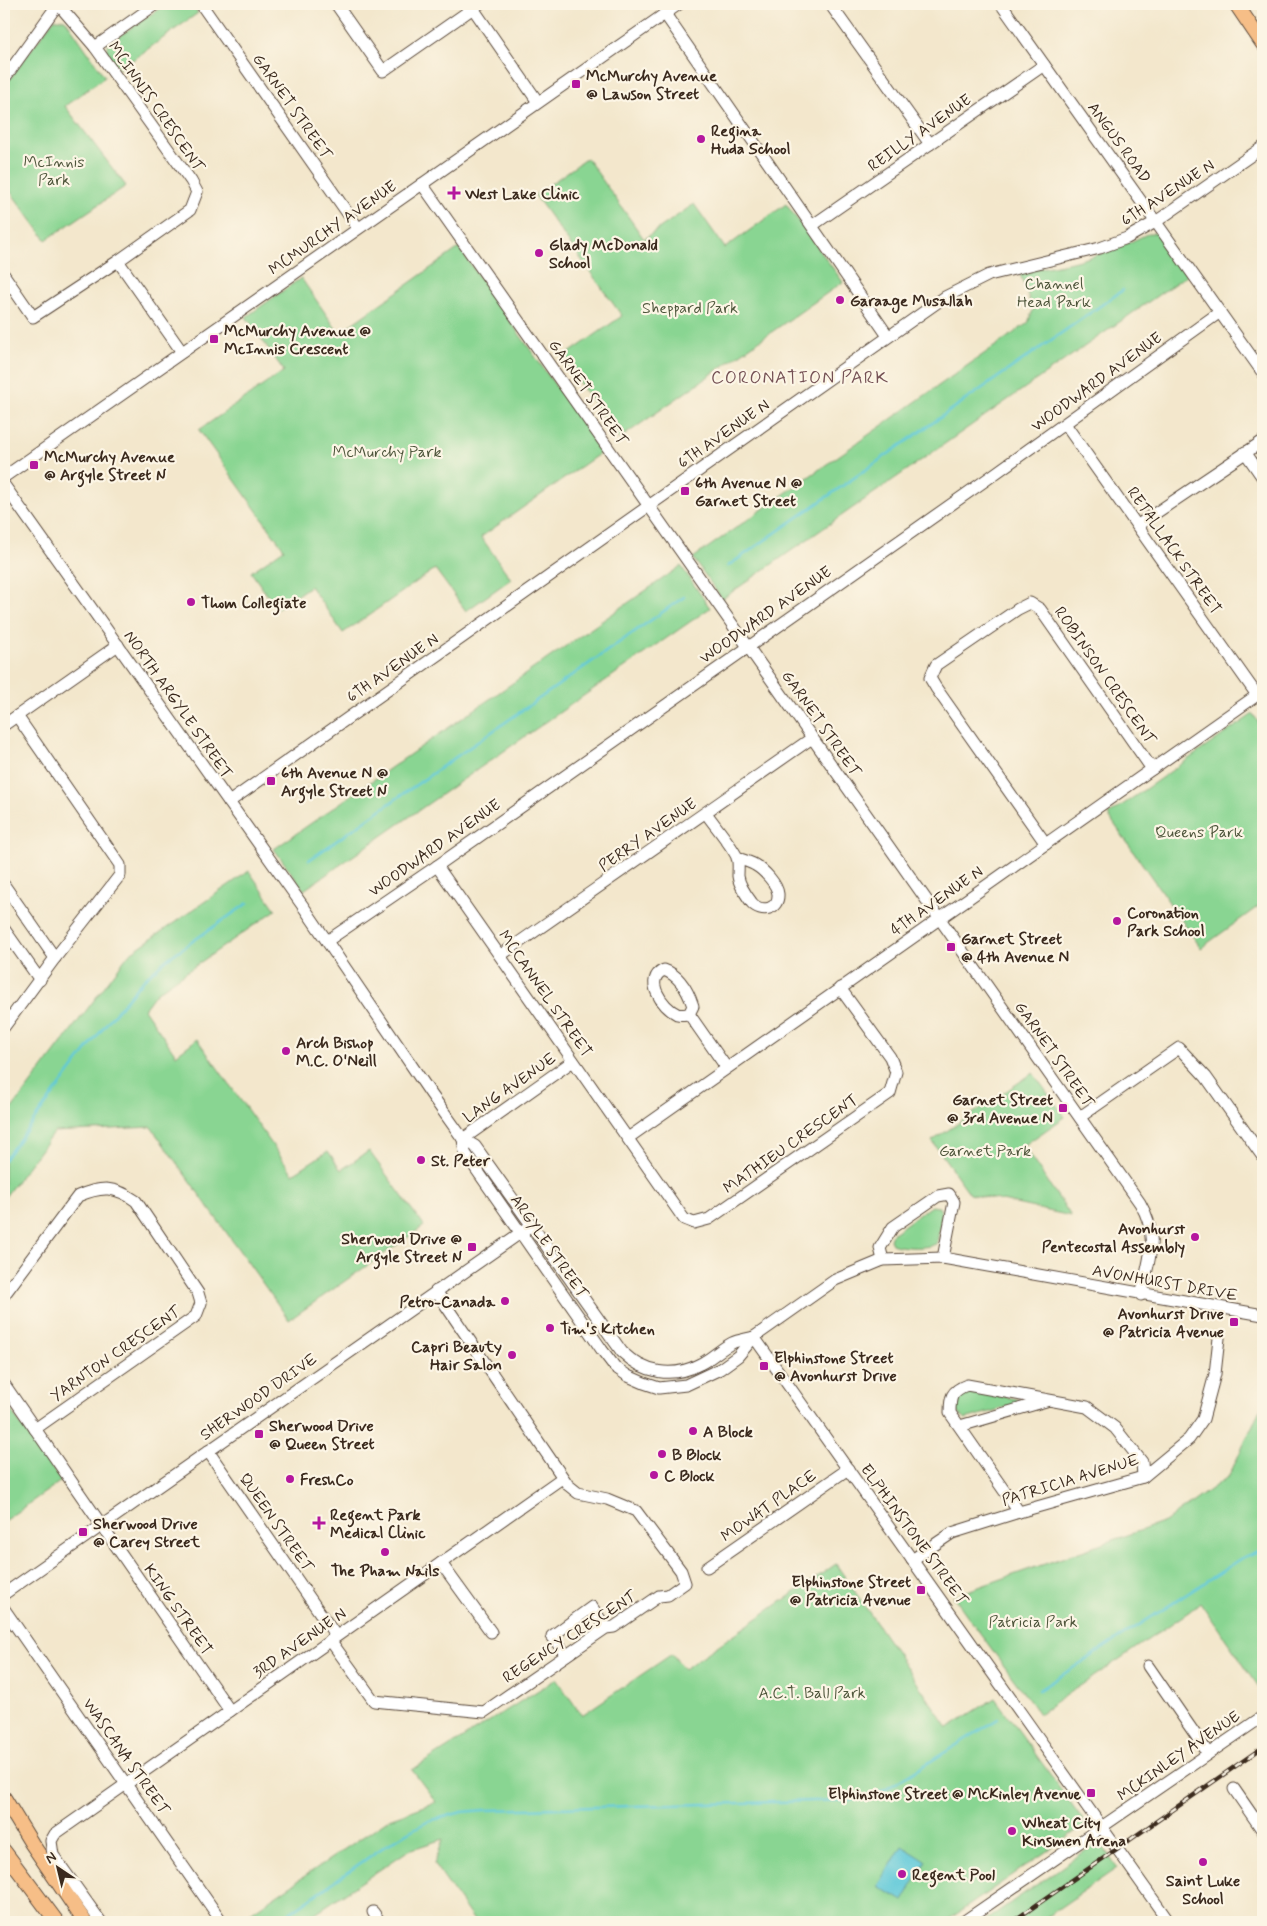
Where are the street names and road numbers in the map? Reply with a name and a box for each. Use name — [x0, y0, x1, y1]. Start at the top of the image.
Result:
street label: MCINNIS CRESCENT — [103, 37, 209, 177]
street label: GARNET STREET — [247, 50, 337, 165]
street label: REILLY AVENUE — [864, 90, 976, 177]
street label: ANGUS ROAD — [1082, 98, 1155, 188]
street label: 6TH AVENUE N — [1117, 155, 1219, 231]
street label: MCMURCHY AVENUE — [265, 176, 401, 280]
street label: WOODWARD AVENUE — [1027, 328, 1167, 437]
street label: GARNET STREET — [543, 336, 633, 451]
street label: 6TH AVENUE N — [674, 395, 774, 474]
street label: RETALLACK STREET — [1122, 483, 1226, 619]
street label: WOODWARD AVENUE — [696, 562, 836, 669]
street label: ROBINSON CRESCENT — [1049, 603, 1161, 750]
street label: NORTH ARGYLE STREET — [119, 627, 237, 783]
street label: 6TH AVENUE N — [343, 629, 443, 708]
street label: GARNET STREET — [776, 667, 866, 782]
street label: PERRY AVENUE — [595, 794, 701, 877]
street label: WOODWARD AVENUE — [365, 795, 505, 902]
street label: 4TH AVENUE N — [886, 861, 987, 941]
street label: MCCANNEL STREET — [493, 926, 597, 1062]
street label: GARNET STREET — [1009, 998, 1099, 1113]
street label: LANG AVENUE — [459, 1048, 561, 1128]
street label: MATHIEU CRESCENT — [719, 1090, 863, 1199]
street label: ARGYLE STREET — [505, 1191, 593, 1304]
street label: AVONHURST DRIVE — [1090, 1260, 1239, 1307]
street label: YARNTON CRESCENT — [47, 1301, 186, 1407]
street label: SHERWOOD DRIVE — [196, 1349, 322, 1446]
street label: PATRICIA AVENUE — [999, 1450, 1142, 1511]
street label: ELPHINSTONE STREET — [855, 1460, 973, 1611]
street label: MOWAT PLACE — [717, 1465, 821, 1547]
street label: QUEEN STREET — [234, 1469, 318, 1578]
street label: KING STREET — [139, 1560, 217, 1659]
street label: REGENCY CRESCENT — [499, 1585, 642, 1688]
street label: 3RD AVENUE N — [249, 1603, 351, 1683]
street label: WASCANA STREET — [78, 1694, 175, 1820]
street label: MCKINLEY AVENUE — [1113, 1706, 1244, 1806]

